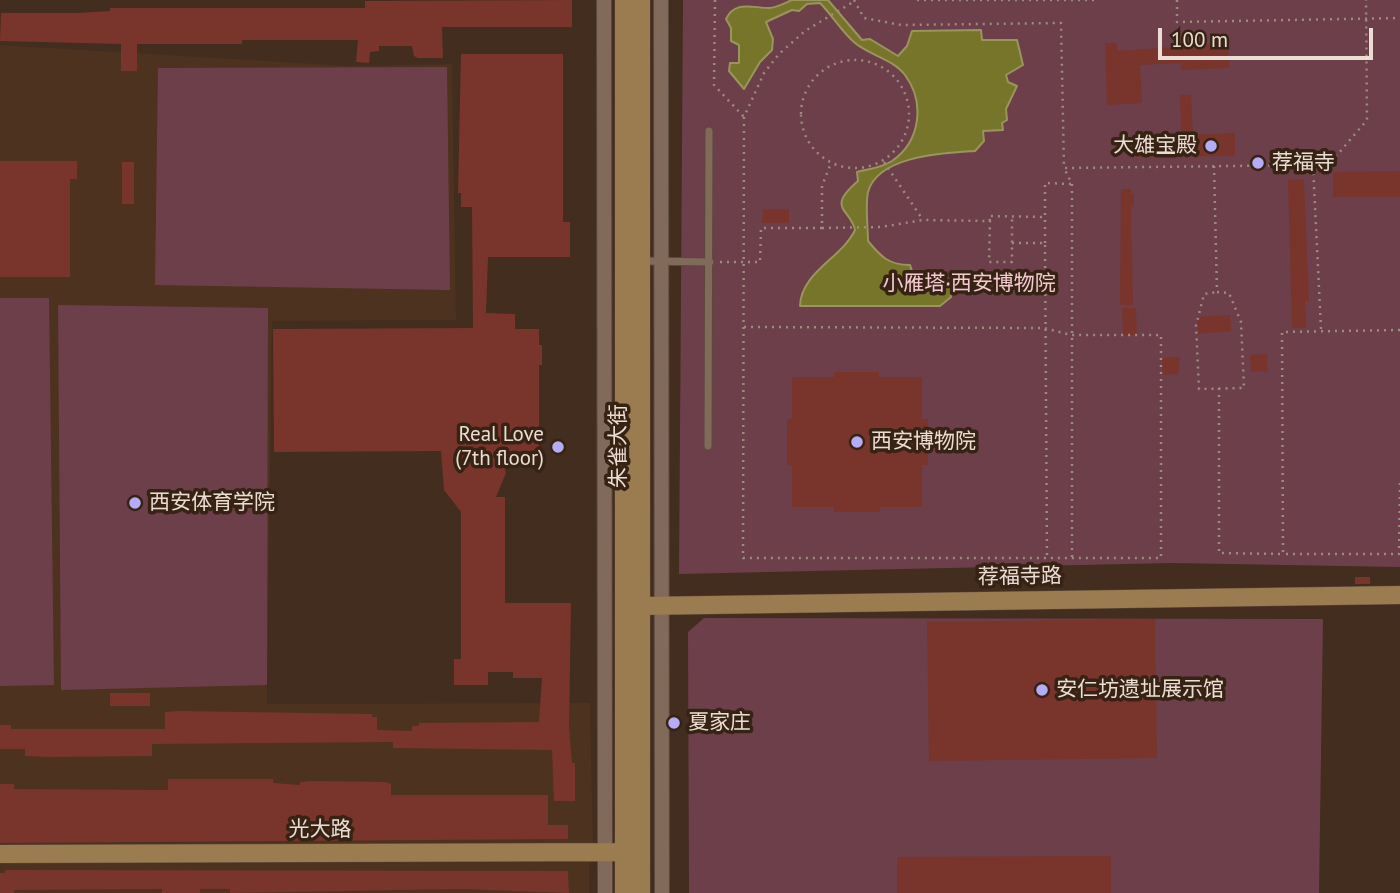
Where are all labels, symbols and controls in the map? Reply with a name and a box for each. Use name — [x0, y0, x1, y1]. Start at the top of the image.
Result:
scale bar — [1162, 14, 1377, 58]
text: 100 m — [1171, 26, 1228, 53]
place label: 大雄宝殿 — [1113, 133, 1197, 159]
marker: 大雄宝殿 — [1203, 138, 1219, 154]
place label: 荐福寺 — [1272, 150, 1335, 176]
marker: 荐福寺 — [1250, 155, 1266, 171]
park label: 小雁塔·西安博物院 — [882, 271, 1056, 297]
street label: 朱雀大街 — [606, 404, 632, 488]
place label: Real Love (7th floor) — [455, 422, 544, 472]
place label: 西安博物院 — [871, 429, 976, 455]
marker: 西安博物院 — [849, 434, 865, 450]
marker: Real Love (7th floor) — [550, 439, 566, 455]
place label: 西安体育学院 — [149, 490, 275, 516]
marker: 西安体育学院 — [127, 495, 143, 511]
street label: 荐福寺路 — [978, 564, 1062, 590]
place label: 安仁坊遗址展示馆 — [1056, 677, 1224, 703]
marker: 安仁坊遗址展示馆 — [1034, 682, 1050, 698]
place label: 夏家庄 — [688, 710, 751, 736]
marker: 夏家庄 — [666, 715, 682, 731]
street label: 光大路 — [289, 817, 351, 843]

